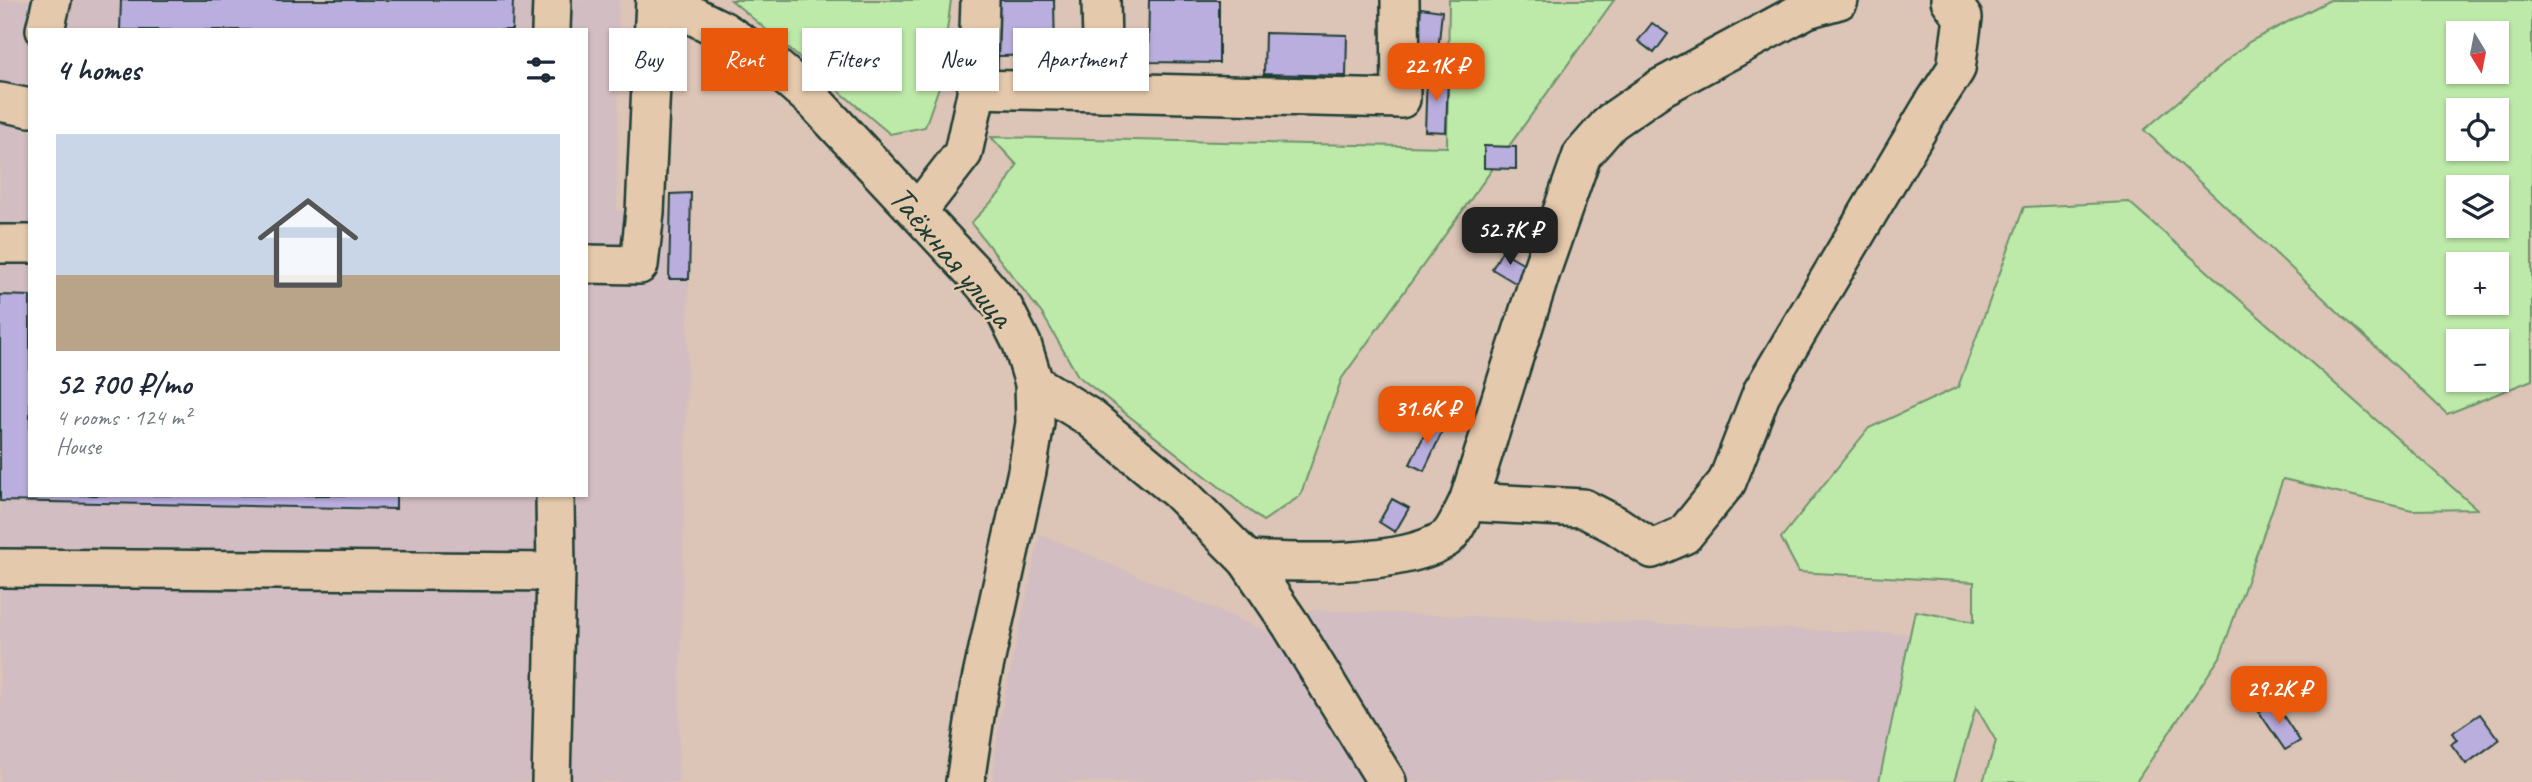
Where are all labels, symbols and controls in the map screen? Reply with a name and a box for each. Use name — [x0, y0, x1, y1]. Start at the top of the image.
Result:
north arrow — [2446, 21, 2510, 84]
map controls — [2446, 21, 2509, 392]
chip: Buy — [609, 28, 687, 91]
chip: Rent — [701, 28, 788, 91]
chip: Filters — [802, 28, 902, 91]
chip: New — [916, 28, 999, 91]
chip: Apartment — [1013, 28, 1149, 91]
pin: 22.1K ₽ — [1371, 43, 1501, 103]
text: 4 homes — [56, 51, 141, 89]
icon: filters — [522, 51, 560, 89]
text: 22.1K ₽ — [1404, 51, 1468, 80]
button: locate — [2446, 98, 2509, 161]
button: layers — [2446, 175, 2509, 238]
street label: Таёжная улица — [879, 176, 1025, 338]
icon: home — [245, 180, 371, 306]
pin: 52.7K ₽ — [1445, 208, 1575, 267]
text: 52.7K ₽ — [1478, 215, 1542, 244]
button: + — [2446, 252, 2509, 315]
button: − — [2446, 329, 2509, 392]
text: 52 700 ₽/mo — [56, 365, 191, 403]
pin: 31.6K ₽ — [1362, 386, 1492, 446]
text: 31.6K ₽ — [1394, 394, 1460, 423]
text: 4 rooms · 124 m² — [56, 403, 191, 432]
text: House — [56, 432, 101, 461]
pin: 29.2K ₽ — [2214, 666, 2344, 726]
text: 29.2K ₽ — [2247, 674, 2311, 703]

